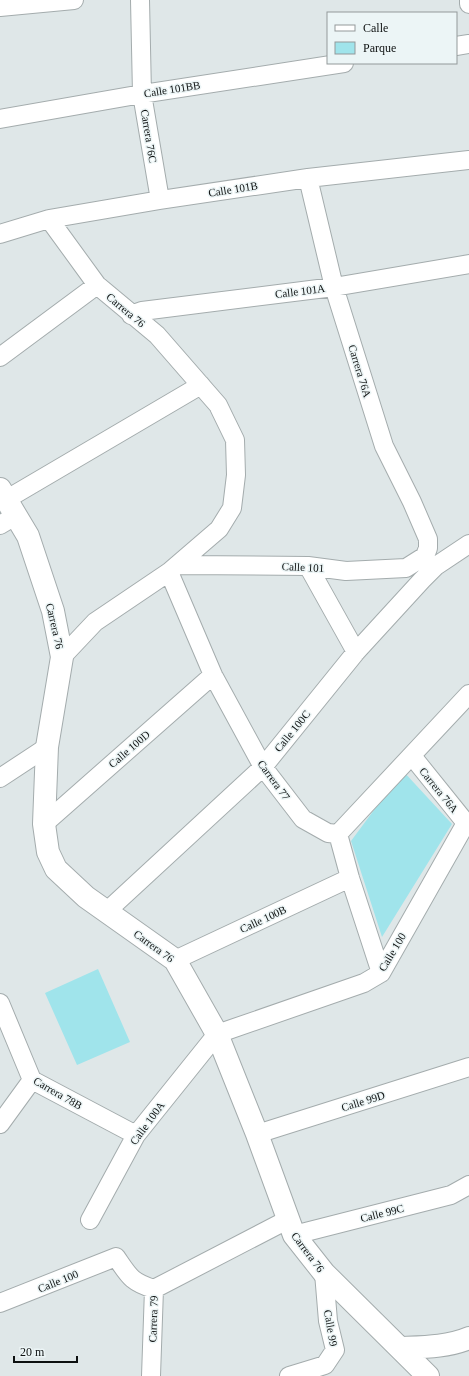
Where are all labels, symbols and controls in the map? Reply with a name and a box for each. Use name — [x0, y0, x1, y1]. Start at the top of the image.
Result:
legend — [327, 12, 457, 64]
text: Calle — [363, 21, 388, 35]
text: Parque — [363, 41, 396, 55]
street label: Calle 101BB — [143, 79, 201, 99]
street label: Carrera 76C — [139, 108, 159, 164]
street label: Calle 101B — [207, 179, 259, 199]
street label: Calle 101A — [274, 282, 326, 300]
street label: Carrera 76 — [104, 290, 148, 330]
street label: Carrera 76A — [346, 343, 374, 399]
street label: Calle 101 — [281, 560, 325, 574]
street label: Carrera 76 — [44, 602, 66, 651]
street label: Calle 100C — [272, 708, 312, 754]
street label: Calle 100D — [106, 728, 152, 770]
street label: Carrera 77 — [255, 758, 293, 803]
street label: Carrera 76A — [417, 765, 461, 815]
street label: Calle 100B — [238, 903, 288, 935]
street label: Carrera 76 — [132, 927, 177, 965]
street label: Calle 100 — [376, 930, 408, 973]
street label: Carrera 78B — [32, 1074, 84, 1112]
street label: Calle 99D — [340, 1089, 386, 1113]
street label: Calle 100A — [127, 1099, 167, 1147]
street label: Calle 99C — [359, 1202, 405, 1224]
street label: Carrera 76 — [289, 1230, 327, 1275]
street label: Calle 100 — [36, 1267, 80, 1295]
street label: Carrera 79 — [146, 1295, 160, 1343]
street label: Calle 99 — [322, 1309, 340, 1348]
scale bar — [14, 1338, 77, 1364]
text: 20 m — [20, 1345, 45, 1359]

